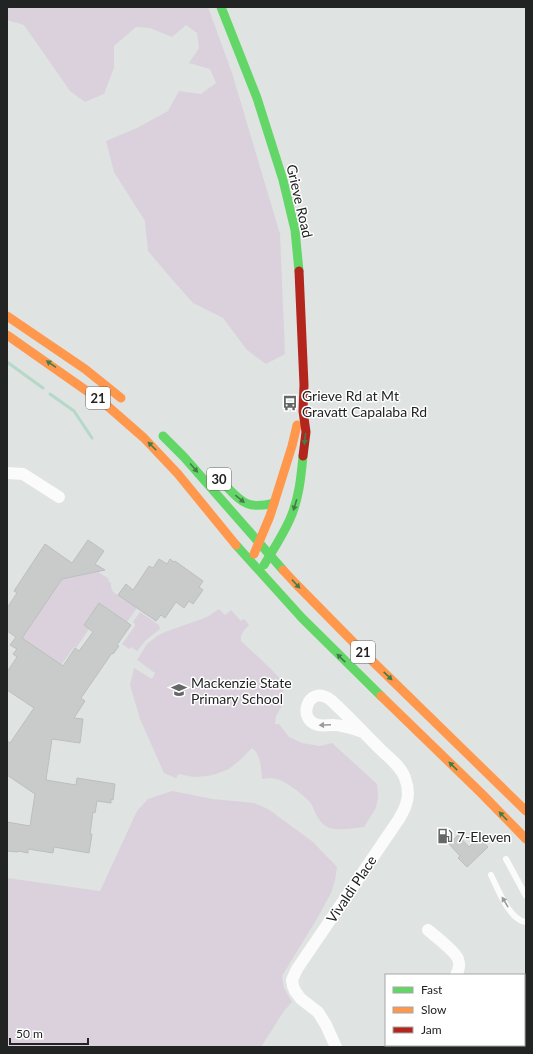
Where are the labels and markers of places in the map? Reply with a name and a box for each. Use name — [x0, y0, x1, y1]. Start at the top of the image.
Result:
place label: Grieve Rd at Mt Gravatt Capalaba Rd — [302, 387, 427, 420]
bus stop icon: Grieve Rd at Mt Gravatt Capalaba Rd — [281, 394, 299, 412]
place label: Mackenzie State Primary School — [191, 674, 292, 707]
school or university icon: Mackenzie State Primary School — [170, 681, 188, 699]
fuel station icon: 7-Eleven — [436, 827, 454, 845]
place label: 7-Eleven — [457, 828, 511, 845]

